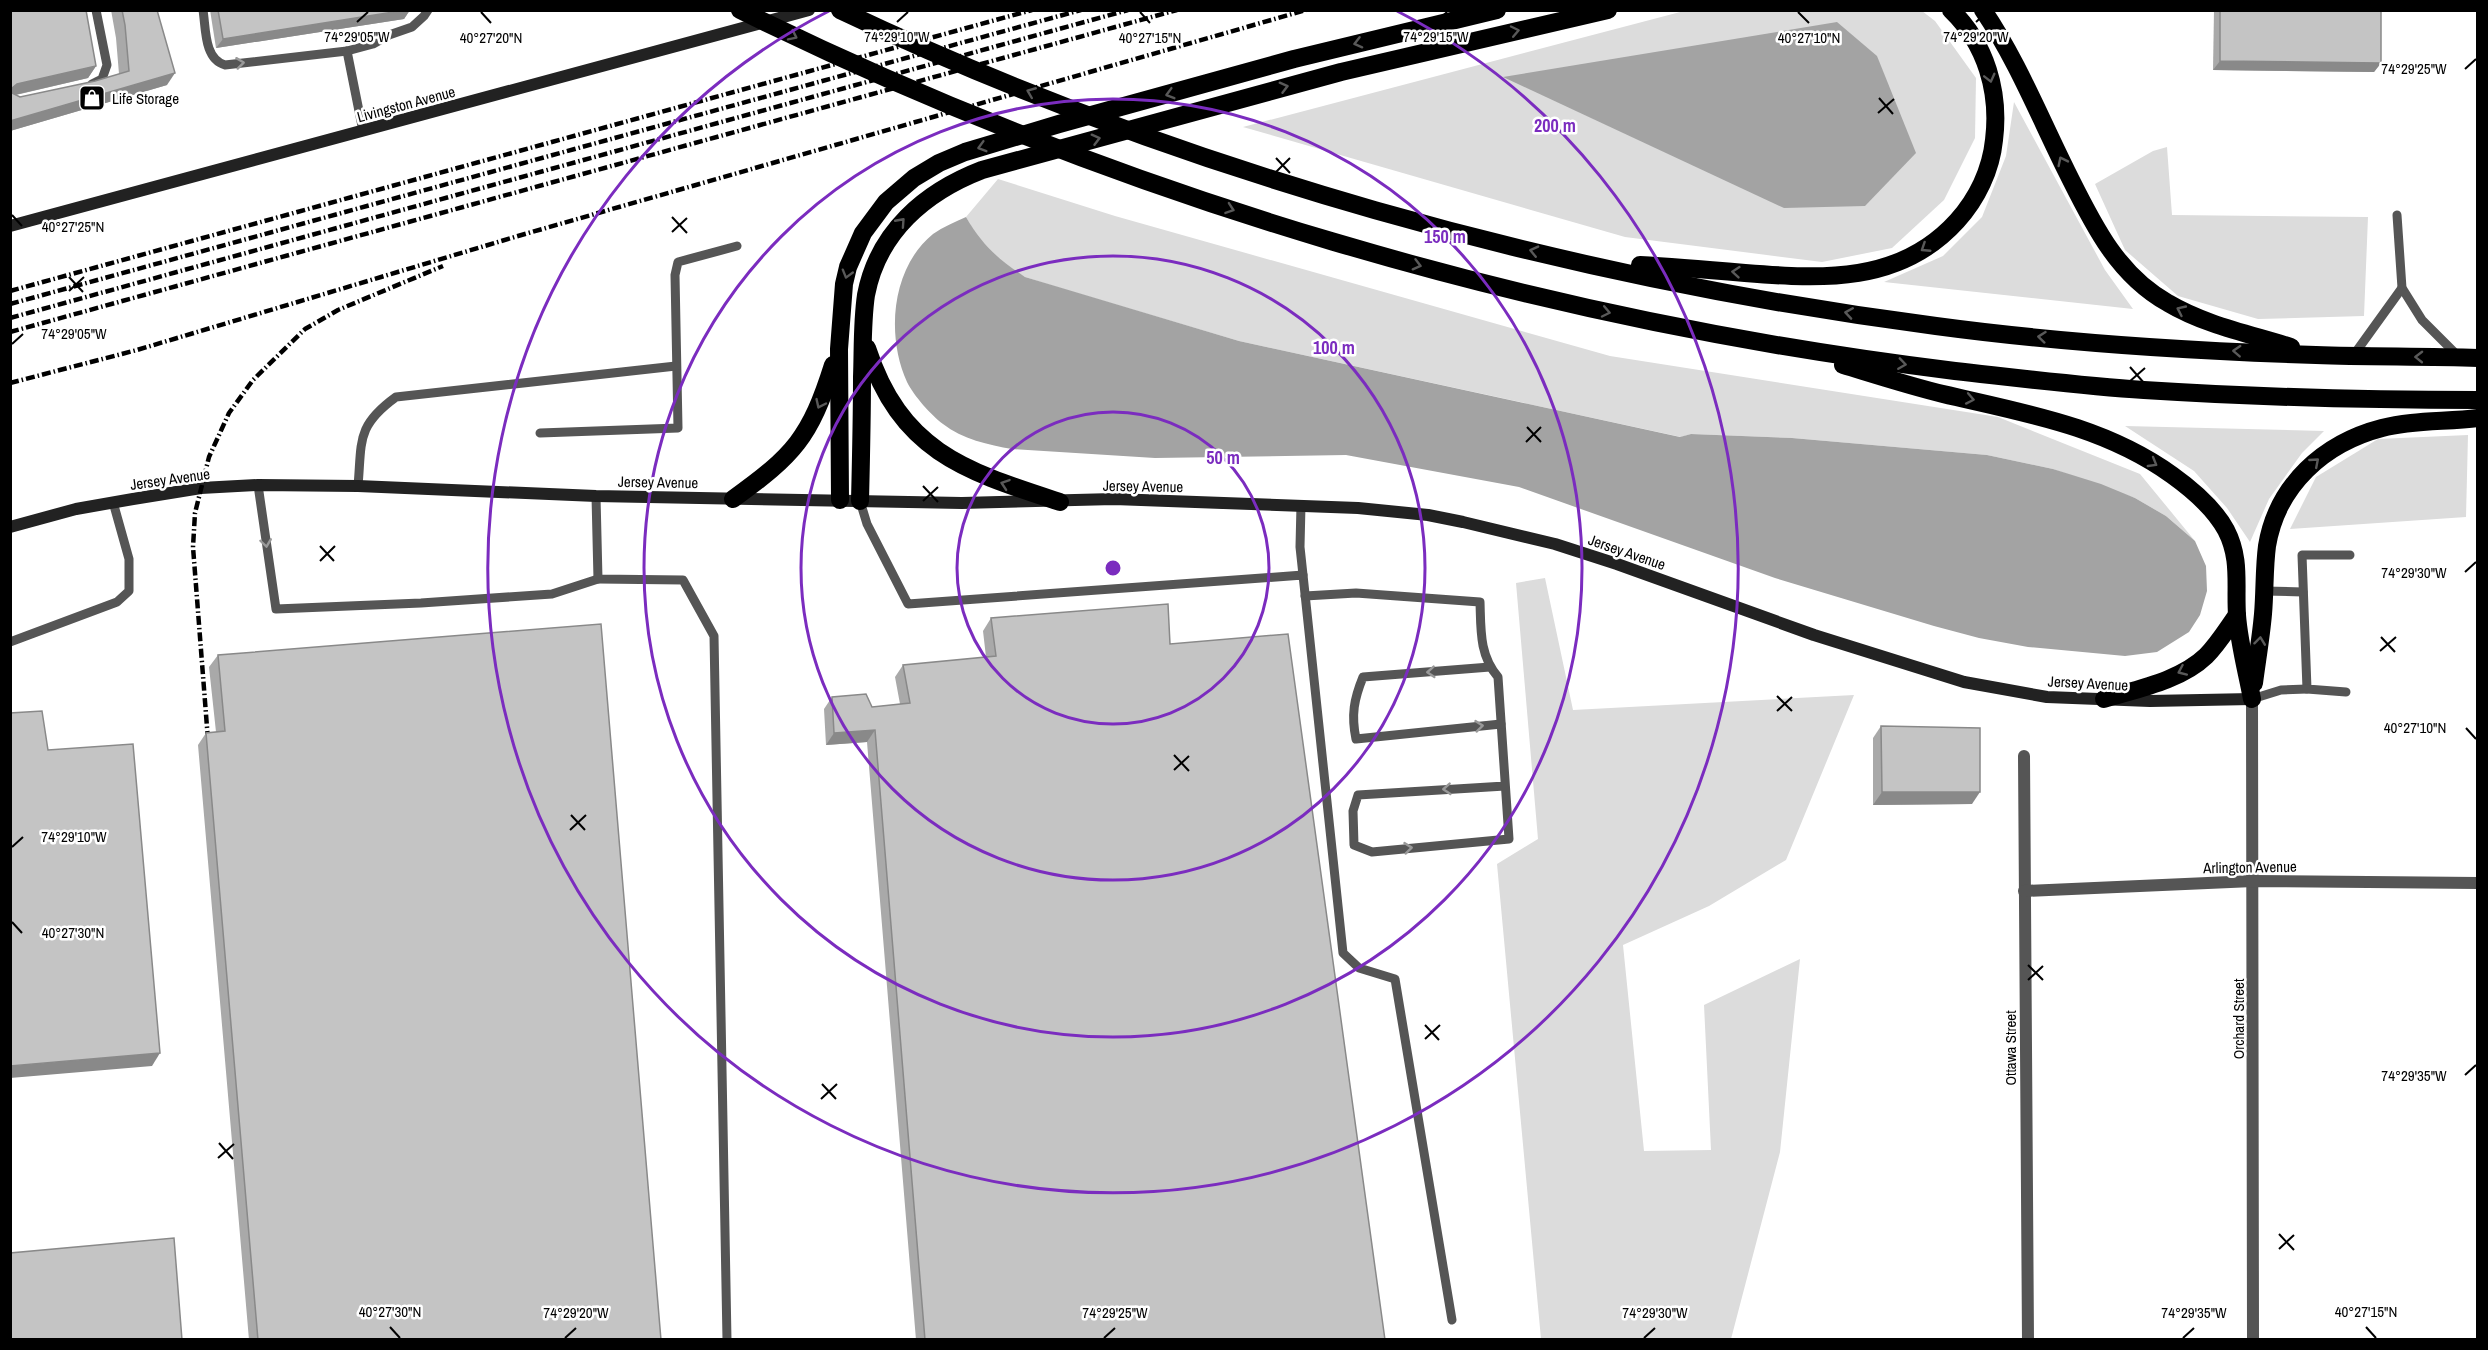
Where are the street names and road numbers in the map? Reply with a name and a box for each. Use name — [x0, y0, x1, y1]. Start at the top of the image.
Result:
street label: Livingston Avenue — [354, 81, 458, 127]
street label: Jersey Avenue — [129, 463, 211, 495]
street label: Jersey Avenue — [618, 471, 699, 493]
street label: Jersey Avenue — [1103, 475, 1184, 497]
street label: Jersey Avenue — [1586, 529, 1669, 575]
street label: Jersey Avenue — [2047, 670, 2129, 696]
street label: Arlington Avenue — [2202, 856, 2297, 878]
street label: Orchard Street — [2228, 978, 2249, 1059]
street label: Ottawa Street — [2000, 1010, 2021, 1086]

